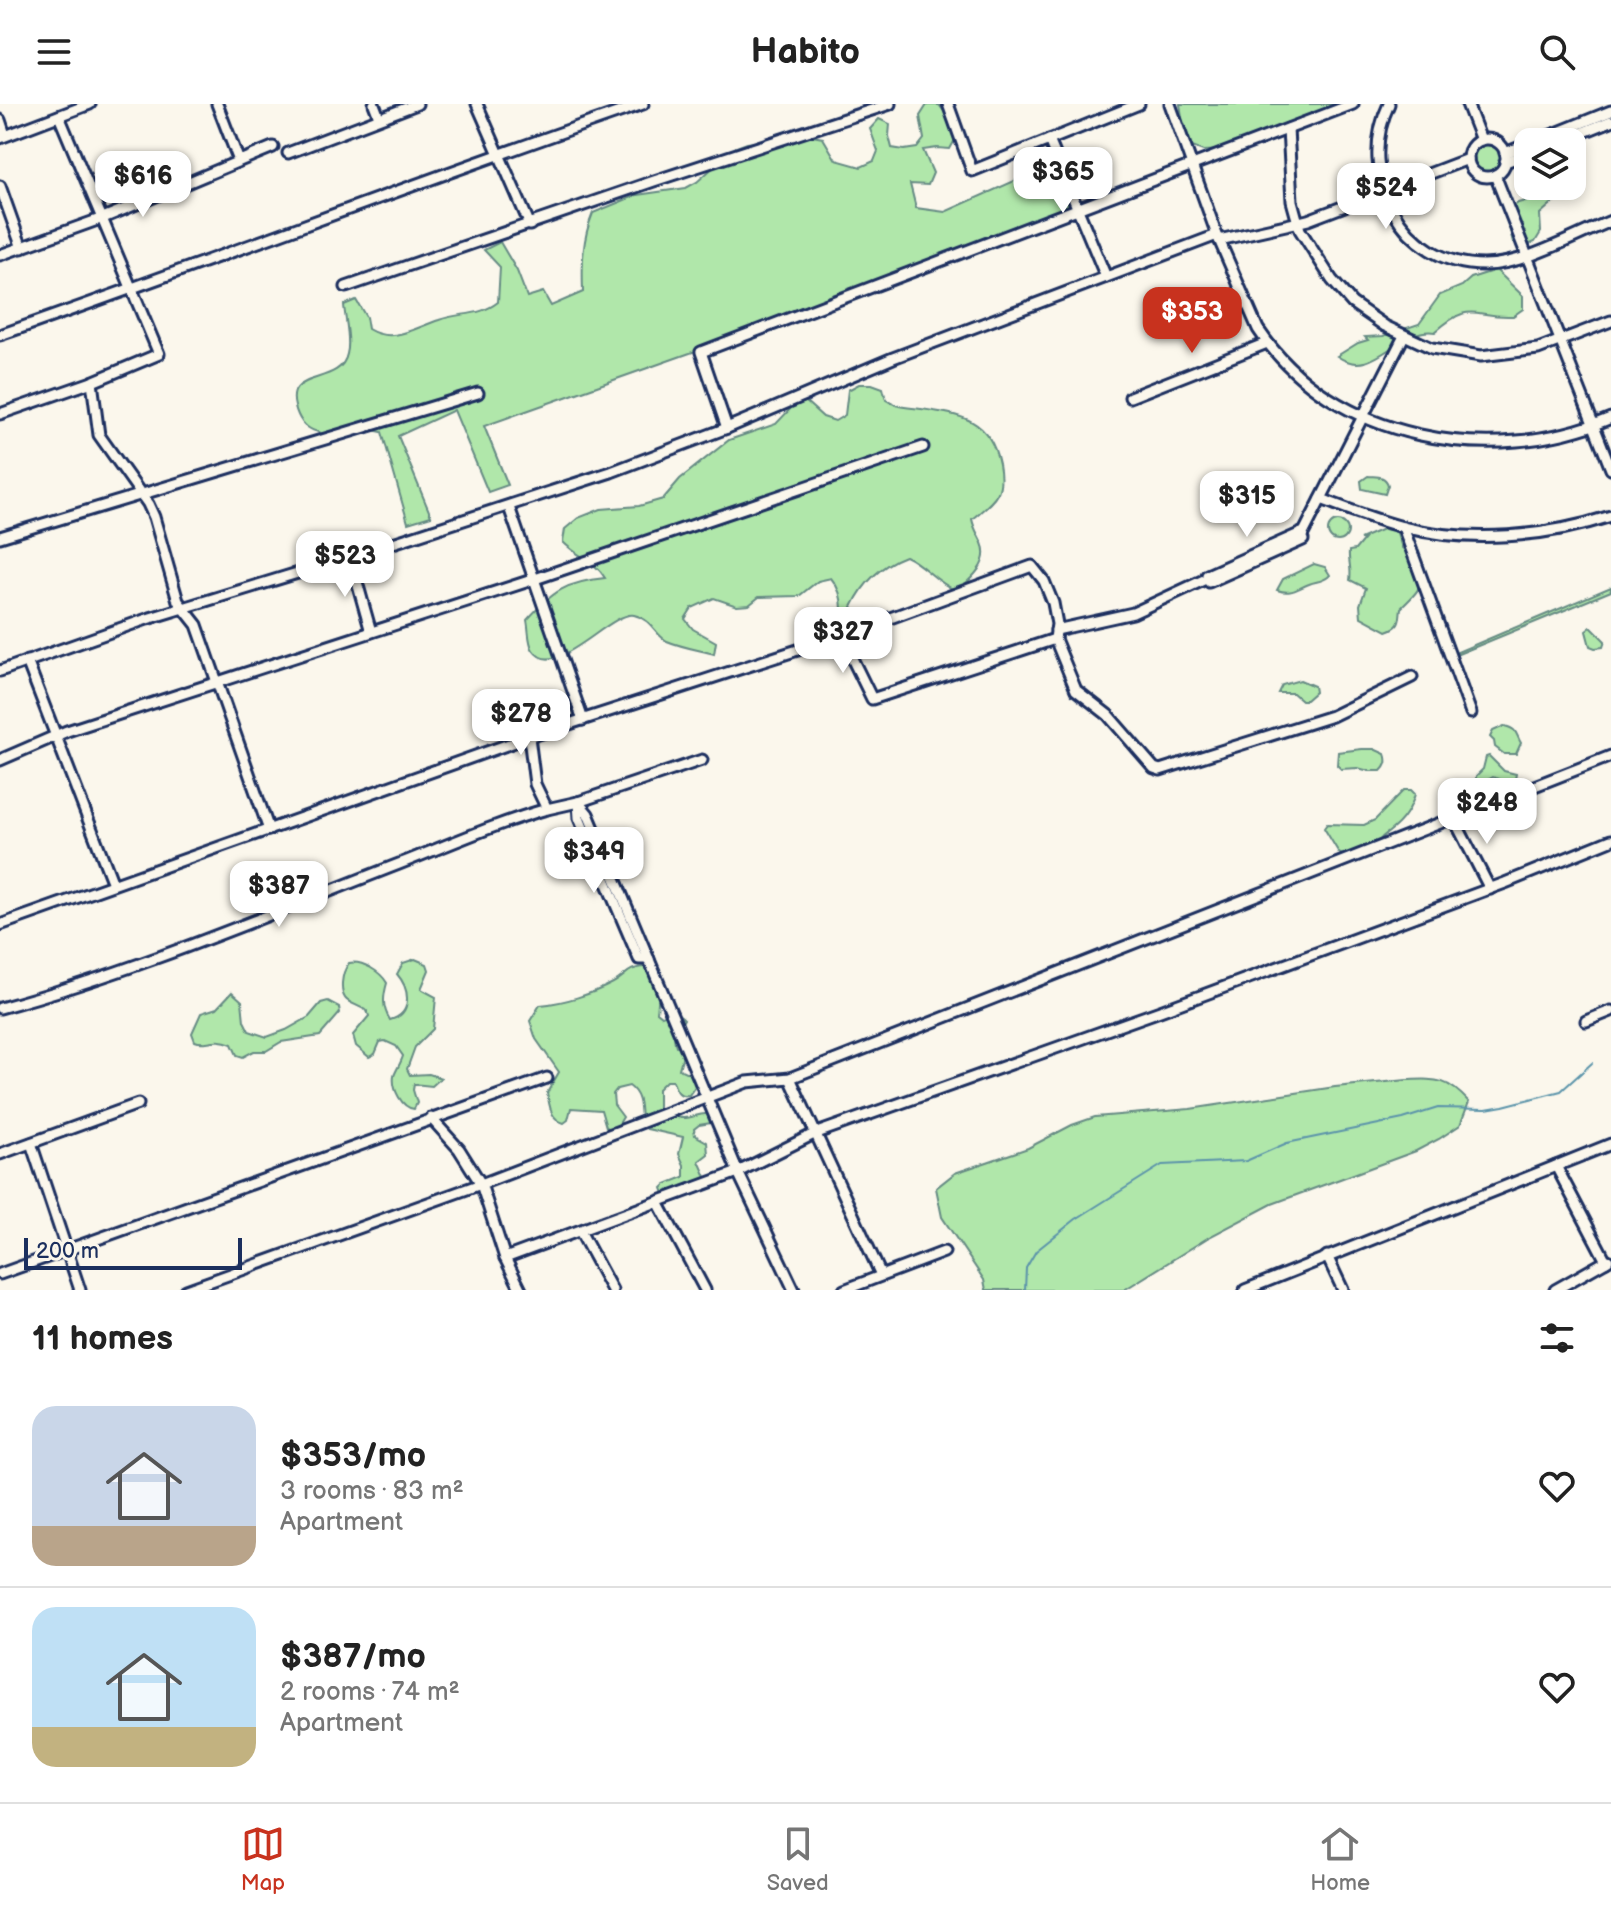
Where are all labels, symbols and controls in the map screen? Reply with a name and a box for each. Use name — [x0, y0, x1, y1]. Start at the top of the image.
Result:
icon: menu — [32, 30, 76, 74]
icon: search — [1535, 30, 1579, 74]
text: Habito — [751, 31, 860, 74]
map controls — [1514, 128, 1586, 200]
button: layers — [1514, 128, 1586, 200]
pin: $365 — [1016, 147, 1110, 215]
pin: $616 — [96, 151, 190, 219]
text: $365 — [1031, 157, 1095, 188]
text: $616 — [113, 161, 173, 192]
pin: $524 — [1339, 163, 1433, 231]
text: $524 — [1355, 173, 1417, 204]
pin: $353 — [1145, 287, 1239, 355]
text: $353 — [1161, 297, 1223, 328]
pin: $315 — [1200, 471, 1294, 539]
text: $315 — [1218, 481, 1276, 512]
pin: $523 — [298, 531, 392, 599]
text: $523 — [314, 541, 376, 572]
pin: $327 — [796, 607, 890, 675]
text: $327 — [812, 617, 874, 648]
pin: $278 — [474, 689, 568, 757]
text: $278 — [490, 699, 552, 730]
pin: $248 — [1440, 778, 1534, 846]
text: $248 — [1456, 788, 1518, 819]
pin: $349 — [547, 827, 641, 895]
text: $349 — [563, 837, 625, 868]
pin: $387 — [232, 861, 326, 929]
text: $387 — [248, 871, 310, 902]
scale bar — [24, 1234, 242, 1270]
text: 200 m — [36, 1238, 99, 1265]
icon: filters — [1535, 1316, 1579, 1360]
text: 11 homes — [32, 1318, 173, 1359]
text: $353/mo — [280, 1435, 426, 1476]
icon: home — [96, 1438, 192, 1534]
icon: heart — [1535, 1464, 1579, 1508]
text: 3 rooms · 83 m² — [280, 1476, 464, 1507]
text: Apartment — [280, 1507, 403, 1538]
text: $387/mo — [280, 1636, 426, 1677]
icon: home — [96, 1639, 192, 1735]
icon: heart — [1535, 1665, 1579, 1709]
text: 2 rooms · 74 m² — [280, 1677, 460, 1708]
text: Apartment — [280, 1708, 403, 1739]
tab: Map — [241, 1822, 285, 1897]
tab: Saved — [767, 1822, 829, 1897]
tab: Home — [1310, 1822, 1370, 1897]

